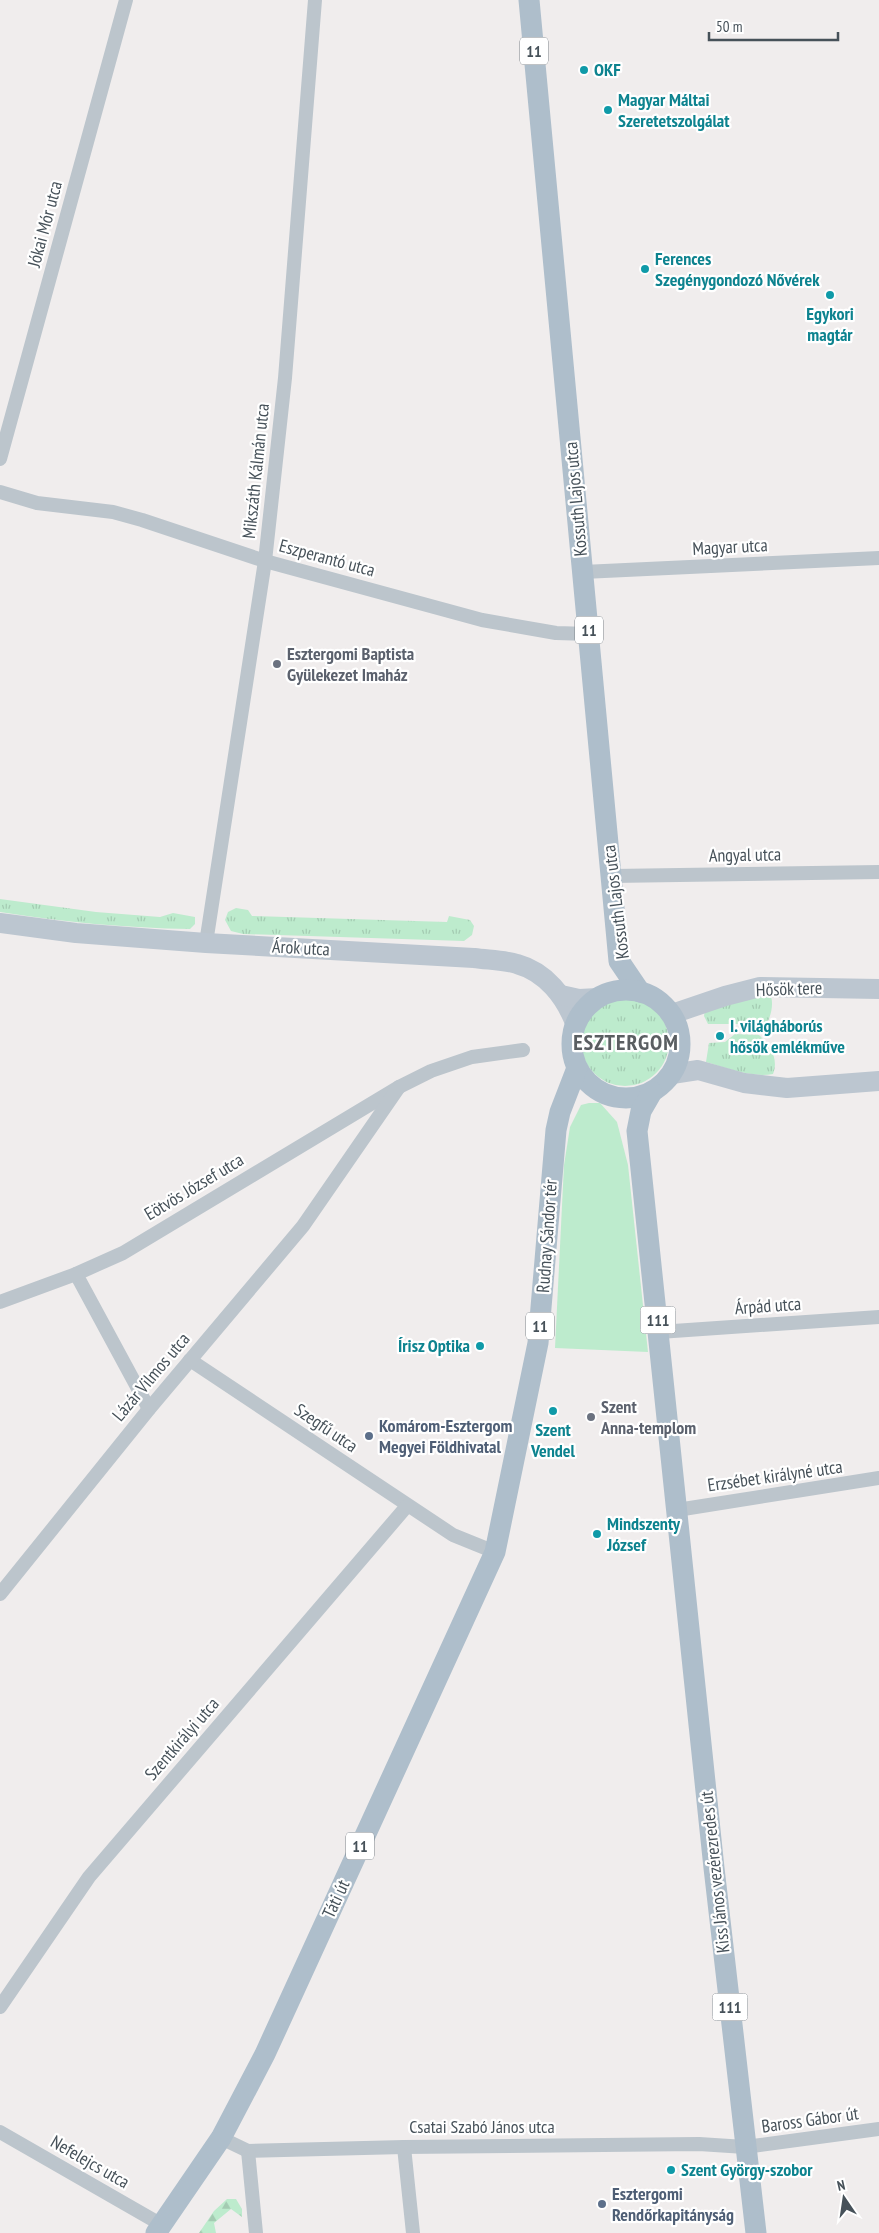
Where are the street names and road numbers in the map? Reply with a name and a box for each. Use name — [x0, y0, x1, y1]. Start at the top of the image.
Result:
road number: 11 — [520, 37, 548, 64]
street label: Jókai Mór utca — [22, 178, 67, 270]
street label: Mikszáth Kálmán utca — [237, 402, 274, 540]
street label: Kossuth Lajos utca — [559, 441, 592, 557]
street label: Magyar utca — [692, 533, 768, 560]
street label: Eszperantó utca — [277, 534, 378, 581]
road number: 11 — [575, 616, 603, 644]
street label: Angyal utca — [709, 842, 781, 867]
street label: Kossuth Lajos utca — [597, 844, 634, 960]
street label: Árok utca — [272, 935, 331, 960]
street label: Hősök tere — [755, 976, 822, 1001]
street label: Eötvös József utca — [140, 1148, 247, 1225]
street label: Rudnay Sándor tér — [531, 1178, 562, 1293]
street label: Árpád utca — [734, 1292, 802, 1319]
road number: 111 — [640, 1306, 676, 1334]
road number: 11 — [526, 1312, 554, 1340]
street label: Lázár Vilmos utca — [107, 1328, 194, 1426]
street label: Szegfű utca — [290, 1398, 362, 1457]
street label: Erzsébet királyné utca — [706, 1455, 844, 1496]
street label: Szentkirályi utca — [139, 1693, 224, 1785]
street label: Kiss János vezérezredes út — [695, 1790, 734, 1954]
road number: 11 — [346, 1832, 374, 1860]
street label: Táti út — [317, 1876, 354, 1922]
road number: 111 — [712, 1994, 748, 2020]
street label: Baross Gábor út — [760, 2101, 860, 2138]
street label: Csatai Szabó János utca — [409, 2115, 555, 2138]
street label: Nefelejcs utca — [47, 2130, 134, 2193]

